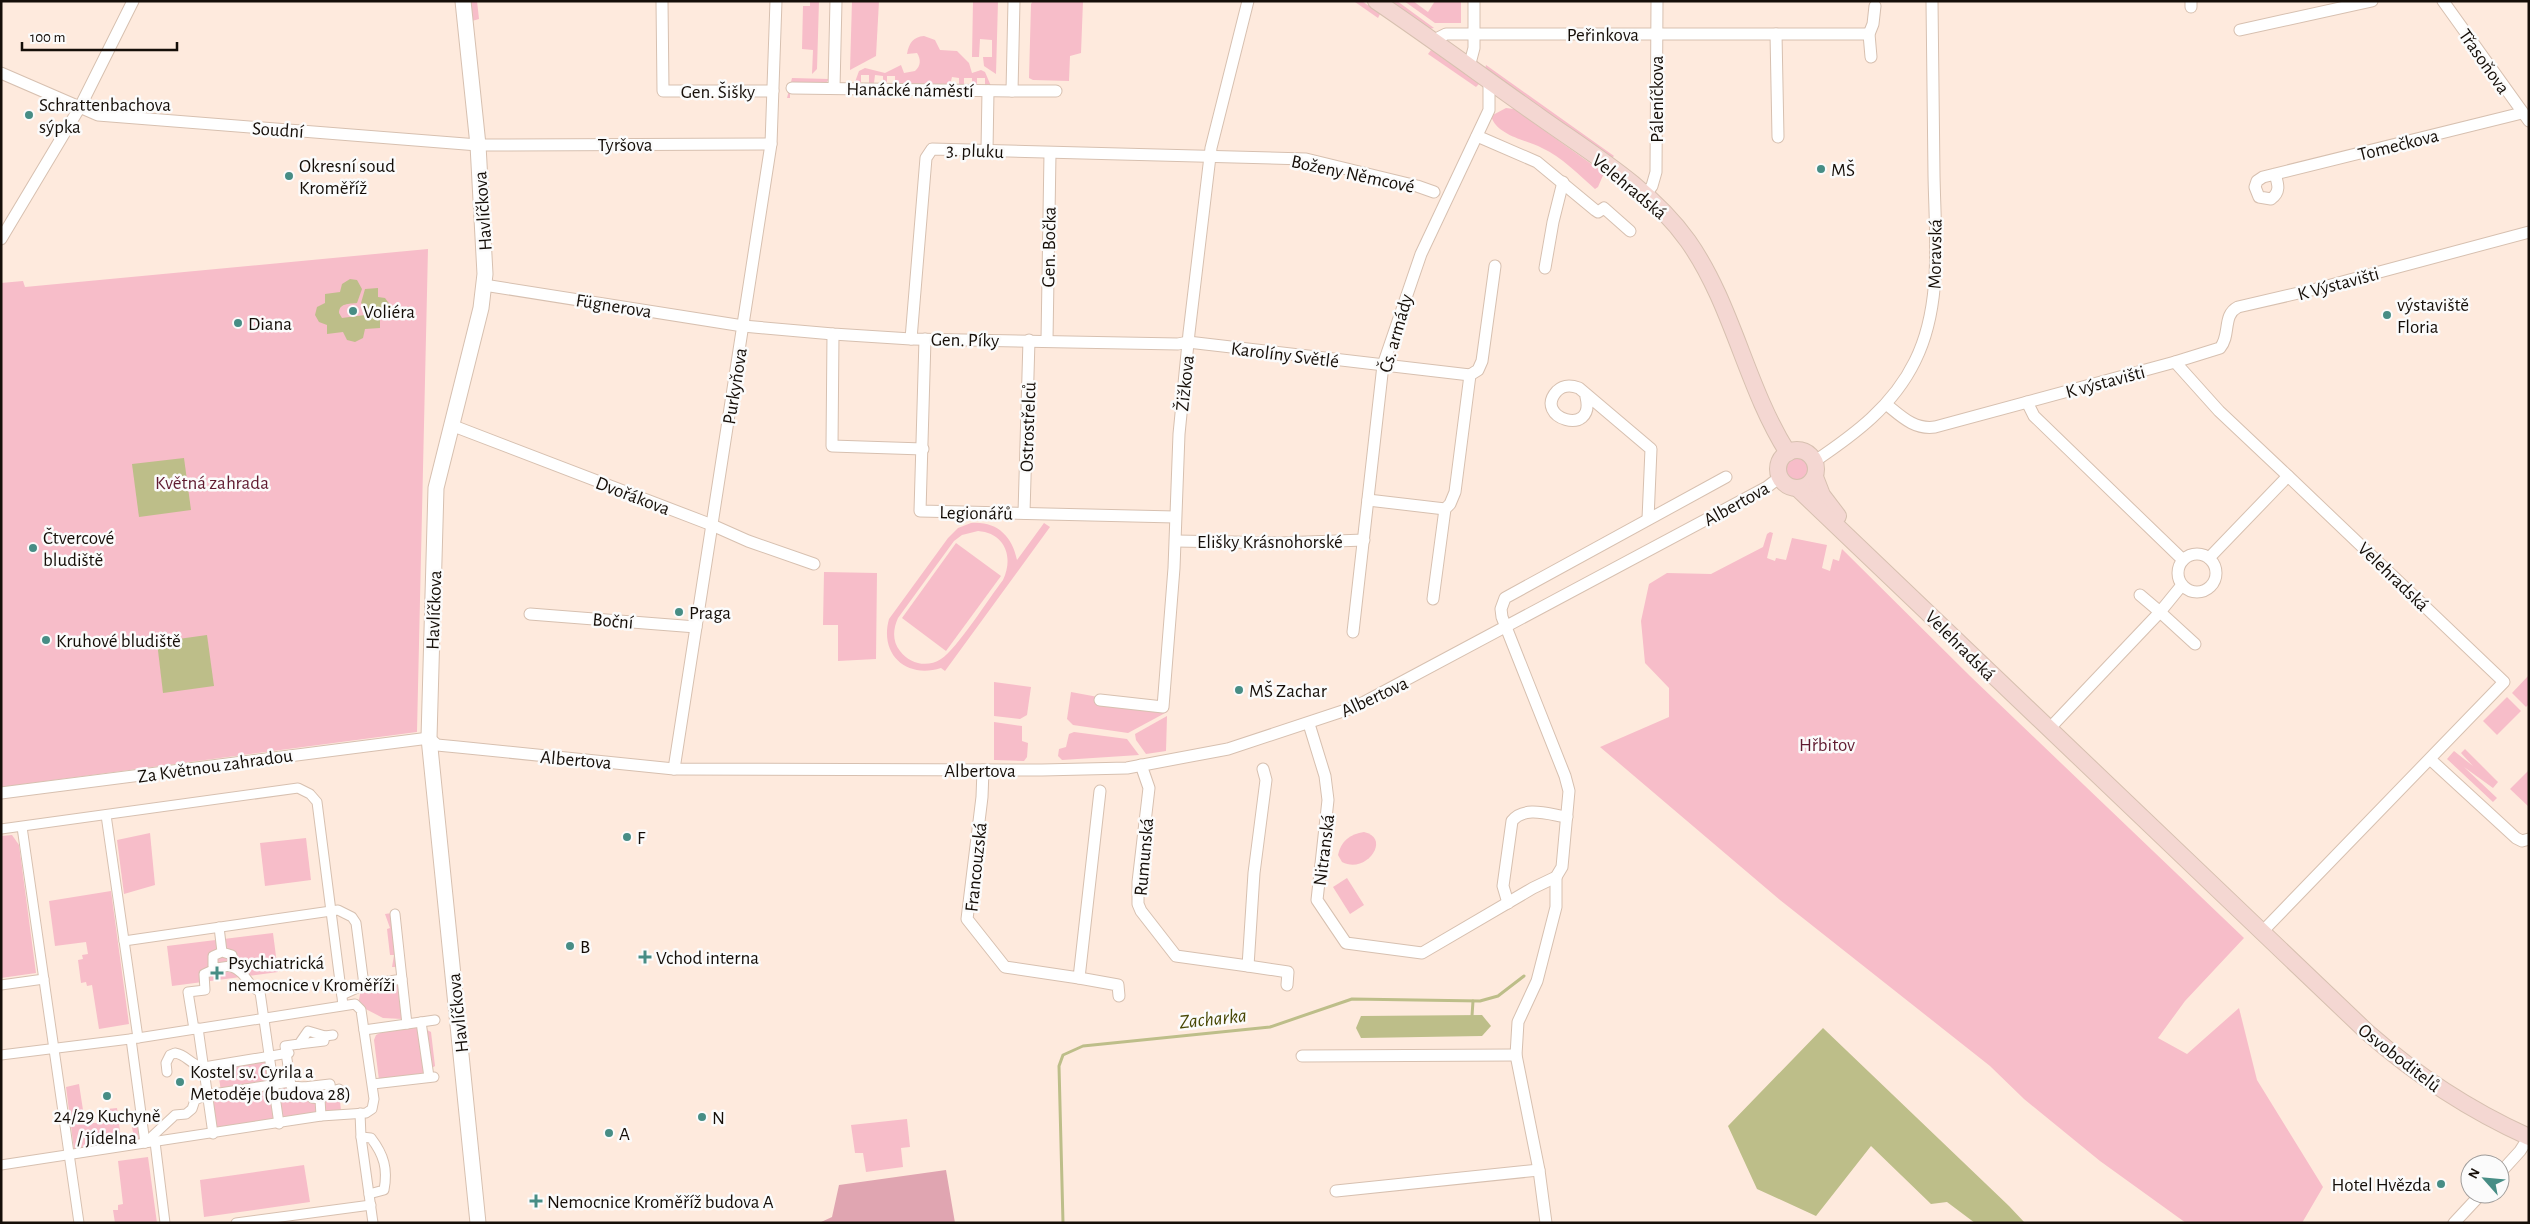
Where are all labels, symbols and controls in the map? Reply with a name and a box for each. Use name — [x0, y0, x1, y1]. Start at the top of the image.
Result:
scale bar — [22, 20, 178, 52]
street label: Peřinkova — [1567, 26, 1639, 45]
street label: Třasoňova — [2455, 26, 2513, 98]
text: 100 m — [30, 30, 65, 45]
street label: Páleníčkova — [1648, 55, 1667, 143]
street label: Hanácké náměstí — [846, 80, 974, 101]
street label: Gen. Šišky — [681, 81, 755, 102]
place label: Schrattenbachova sýpka — [39, 96, 171, 137]
marker: Schrattenbachova sýpka — [23, 109, 35, 121]
street label: Soudní — [251, 119, 305, 142]
street label: Tomečkova — [2356, 126, 2441, 165]
street label: Tyršova — [598, 136, 653, 155]
street label: 3. pluku — [946, 141, 1004, 162]
street label: Velehradská — [1588, 151, 1670, 224]
street label: Boženy Němcové — [1289, 152, 1416, 197]
place label: Okresní soud Kroměříž — [299, 157, 395, 198]
place label: MŠ — [1831, 159, 1855, 180]
marker: MŠ — [1815, 163, 1827, 175]
marker: Okresní soud Kroměříž — [283, 170, 295, 182]
street label: Havlíčkova — [471, 170, 496, 251]
street label: Gen. Bočka — [1039, 206, 1060, 288]
street label: Moravská — [1925, 218, 1946, 289]
street label: K Výstavišti — [2295, 264, 2381, 304]
street label: Fügnerova — [574, 291, 653, 322]
street label: Čs. armády — [1374, 291, 1417, 375]
place label: výstaviště Floria — [2397, 296, 2469, 337]
place label: Voliéra — [363, 303, 415, 322]
marker: Voliéra — [347, 305, 359, 317]
marker: výstaviště Floria — [2381, 309, 2393, 321]
place label: Diana — [248, 315, 292, 334]
marker: Diana — [232, 317, 244, 329]
street label: Gen. Píky — [931, 330, 999, 351]
street label: Karolíny Světlé — [1230, 339, 1340, 372]
street label: Purkyňova — [720, 346, 751, 426]
street label: Žižkova — [1171, 354, 1198, 412]
street label: K výstavišti — [2064, 363, 2147, 402]
street label: Ostrostřelců — [1017, 381, 1040, 472]
park label: Květná zahrada — [155, 474, 269, 493]
street label: Dvořákova — [593, 474, 672, 519]
street label: Albertova — [1701, 479, 1773, 530]
street label: Legionářů — [939, 503, 1013, 524]
place label: Čtvercové bludiště — [43, 527, 114, 570]
street label: Elišky Krásnohorské — [1197, 533, 1343, 552]
street label: Velehradská — [2354, 539, 2432, 615]
marker: Čtvercové bludiště — [27, 542, 39, 554]
street label: Havlíčkova — [424, 570, 445, 650]
place label: Praga — [689, 604, 731, 623]
marker: Praga — [673, 606, 685, 618]
street label: Velehradská — [1921, 607, 1999, 685]
street label: Boční — [592, 610, 634, 633]
place label: Kruhové bludiště — [56, 632, 181, 651]
marker: Kruhové bludiště — [40, 634, 52, 646]
street label: Albertova — [1338, 674, 1411, 721]
place label: MŠ Zachar — [1249, 680, 1327, 701]
marker: MŠ Zachar — [1233, 684, 1245, 696]
park label: Hřbitov — [1799, 736, 1855, 755]
street label: Za Květnou zahradou — [137, 746, 294, 787]
street label: Albertova — [539, 748, 613, 773]
street label: Albertova — [944, 762, 1016, 781]
street label: Nitranská — [1311, 813, 1338, 887]
street label: Rumunská — [1132, 817, 1157, 897]
street label: Francouzská — [962, 821, 991, 913]
place label: F — [637, 829, 646, 848]
marker: F — [621, 831, 633, 843]
place label: B — [580, 938, 590, 957]
marker: B — [564, 940, 576, 952]
place label: Vchod interna — [656, 949, 759, 968]
marker: Vchod interna — [638, 950, 652, 964]
place label: Psychiatrická nemocnice v Kroměříži — [228, 954, 396, 995]
marker: Psychiatrická nemocnice v Kroměříži — [210, 966, 224, 980]
street label: Havlíčkova — [445, 972, 472, 1053]
water label: Zacharka — [1178, 1006, 1248, 1032]
street label: Osvoboditelů — [2354, 1020, 2444, 1096]
place label: Kostel sv. Cyrila a Metoděje (budova 28) — [190, 1063, 351, 1104]
marker: Kostel sv. Cyrila a Metoděje (budova 28) — [174, 1076, 186, 1088]
marker: 24/29 Kuchyně / jídelna — [101, 1090, 113, 1102]
place label: 24/29 Kuchyně / jídelna — [53, 1107, 161, 1148]
place label: N — [712, 1109, 725, 1128]
marker: N — [696, 1111, 708, 1123]
place label: A — [619, 1125, 630, 1144]
marker: A — [603, 1127, 615, 1139]
north arrow — [2460, 1154, 2510, 1204]
text: N — [2466, 1166, 2483, 1181]
place label: Hotel Hvězda — [2332, 1176, 2431, 1195]
marker: Hotel Hvězda — [2435, 1178, 2447, 1190]
place label: Nemocnice Kroměříž budova A — [547, 1193, 774, 1212]
marker: Nemocnice Kroměříž budova A — [529, 1194, 543, 1208]

